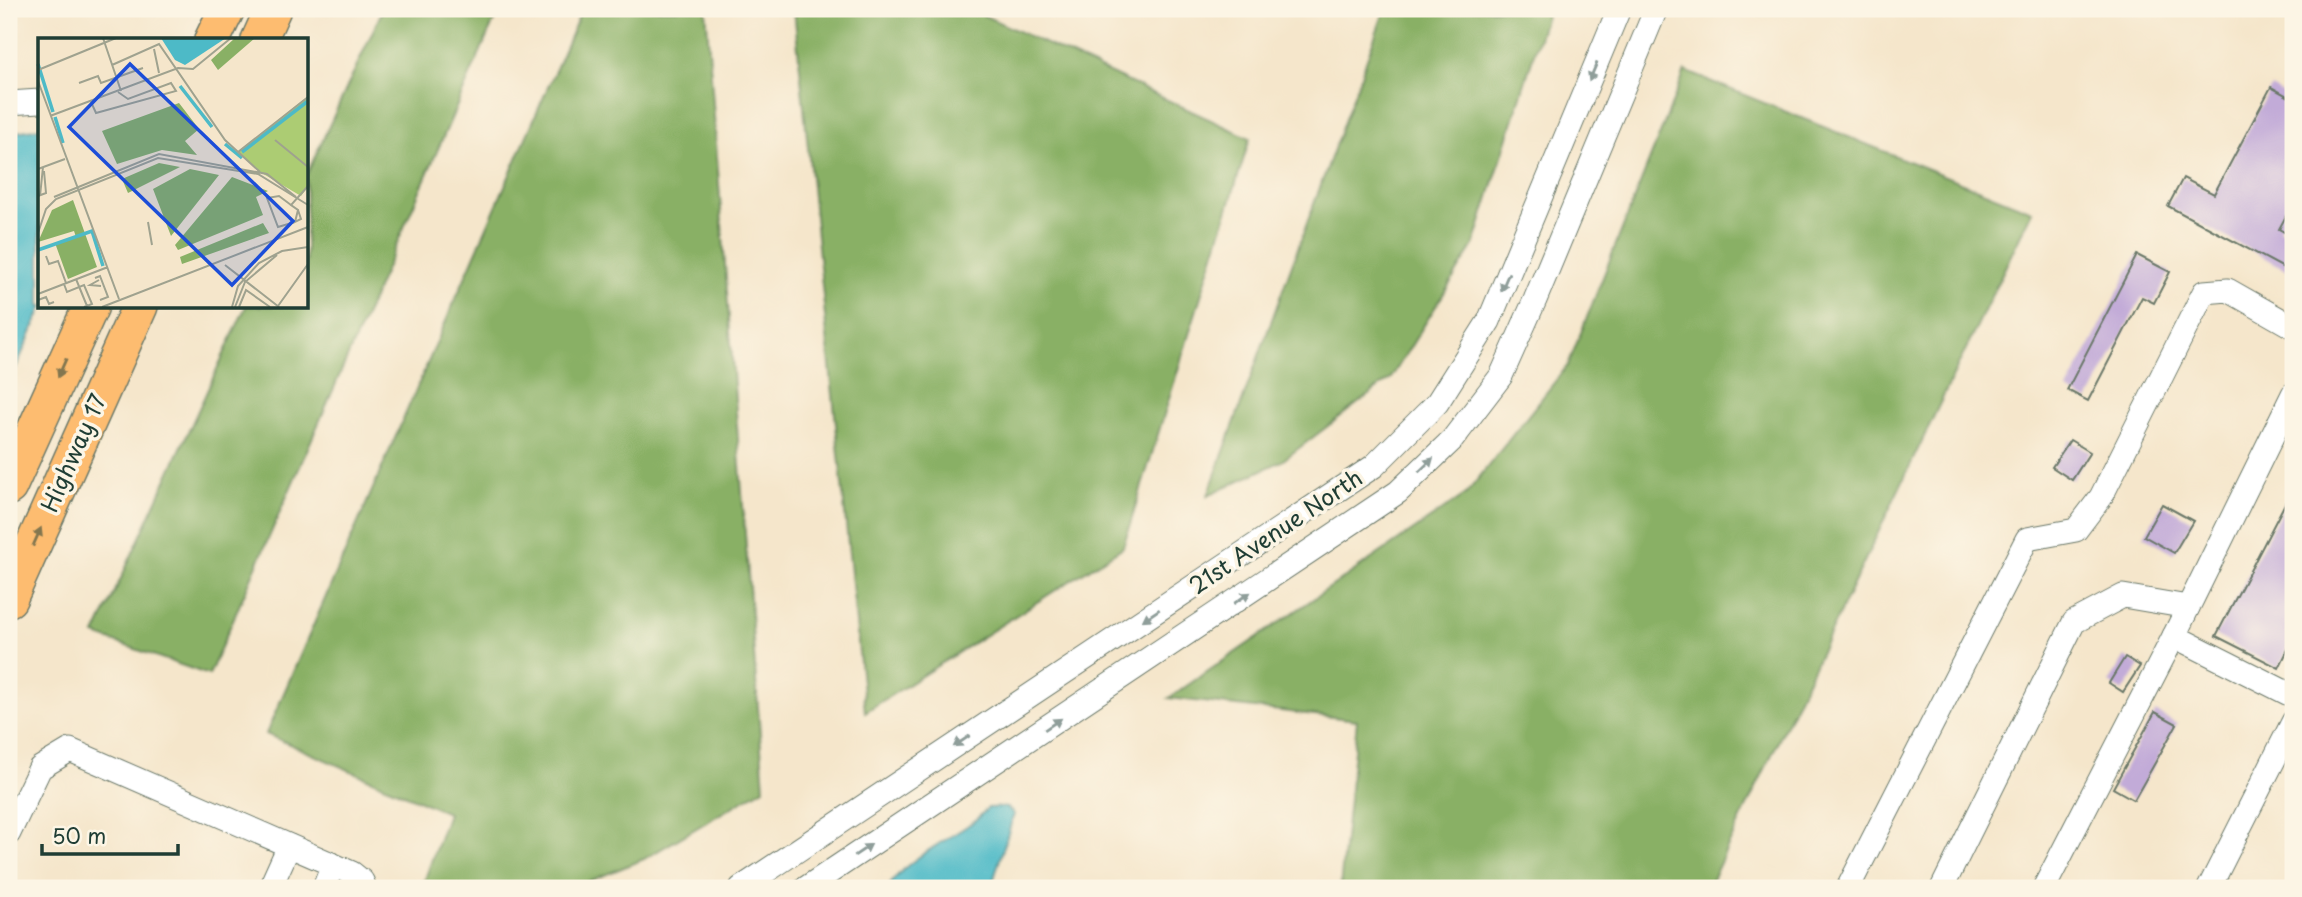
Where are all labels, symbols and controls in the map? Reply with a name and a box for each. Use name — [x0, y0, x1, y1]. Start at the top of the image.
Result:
inset map — [38, 38, 308, 308]
one-way arrow — [1587, 61, 1598, 82]
one-way arrow — [1499, 271, 1510, 292]
one-way arrow — [56, 358, 67, 379]
street label: Highway 17 — [31, 388, 114, 517]
one-way arrow — [1417, 458, 1434, 474]
street label: 21st Avenue North — [1181, 460, 1369, 602]
one-way arrow — [31, 527, 43, 547]
one-way arrow — [1233, 591, 1251, 605]
one-way arrow — [1142, 608, 1160, 622]
one-way arrow — [1043, 718, 1063, 731]
one-way arrow — [952, 734, 971, 747]
scale bar — [42, 813, 178, 857]
text: 50 m — [52, 819, 106, 851]
one-way arrow — [854, 844, 873, 857]

